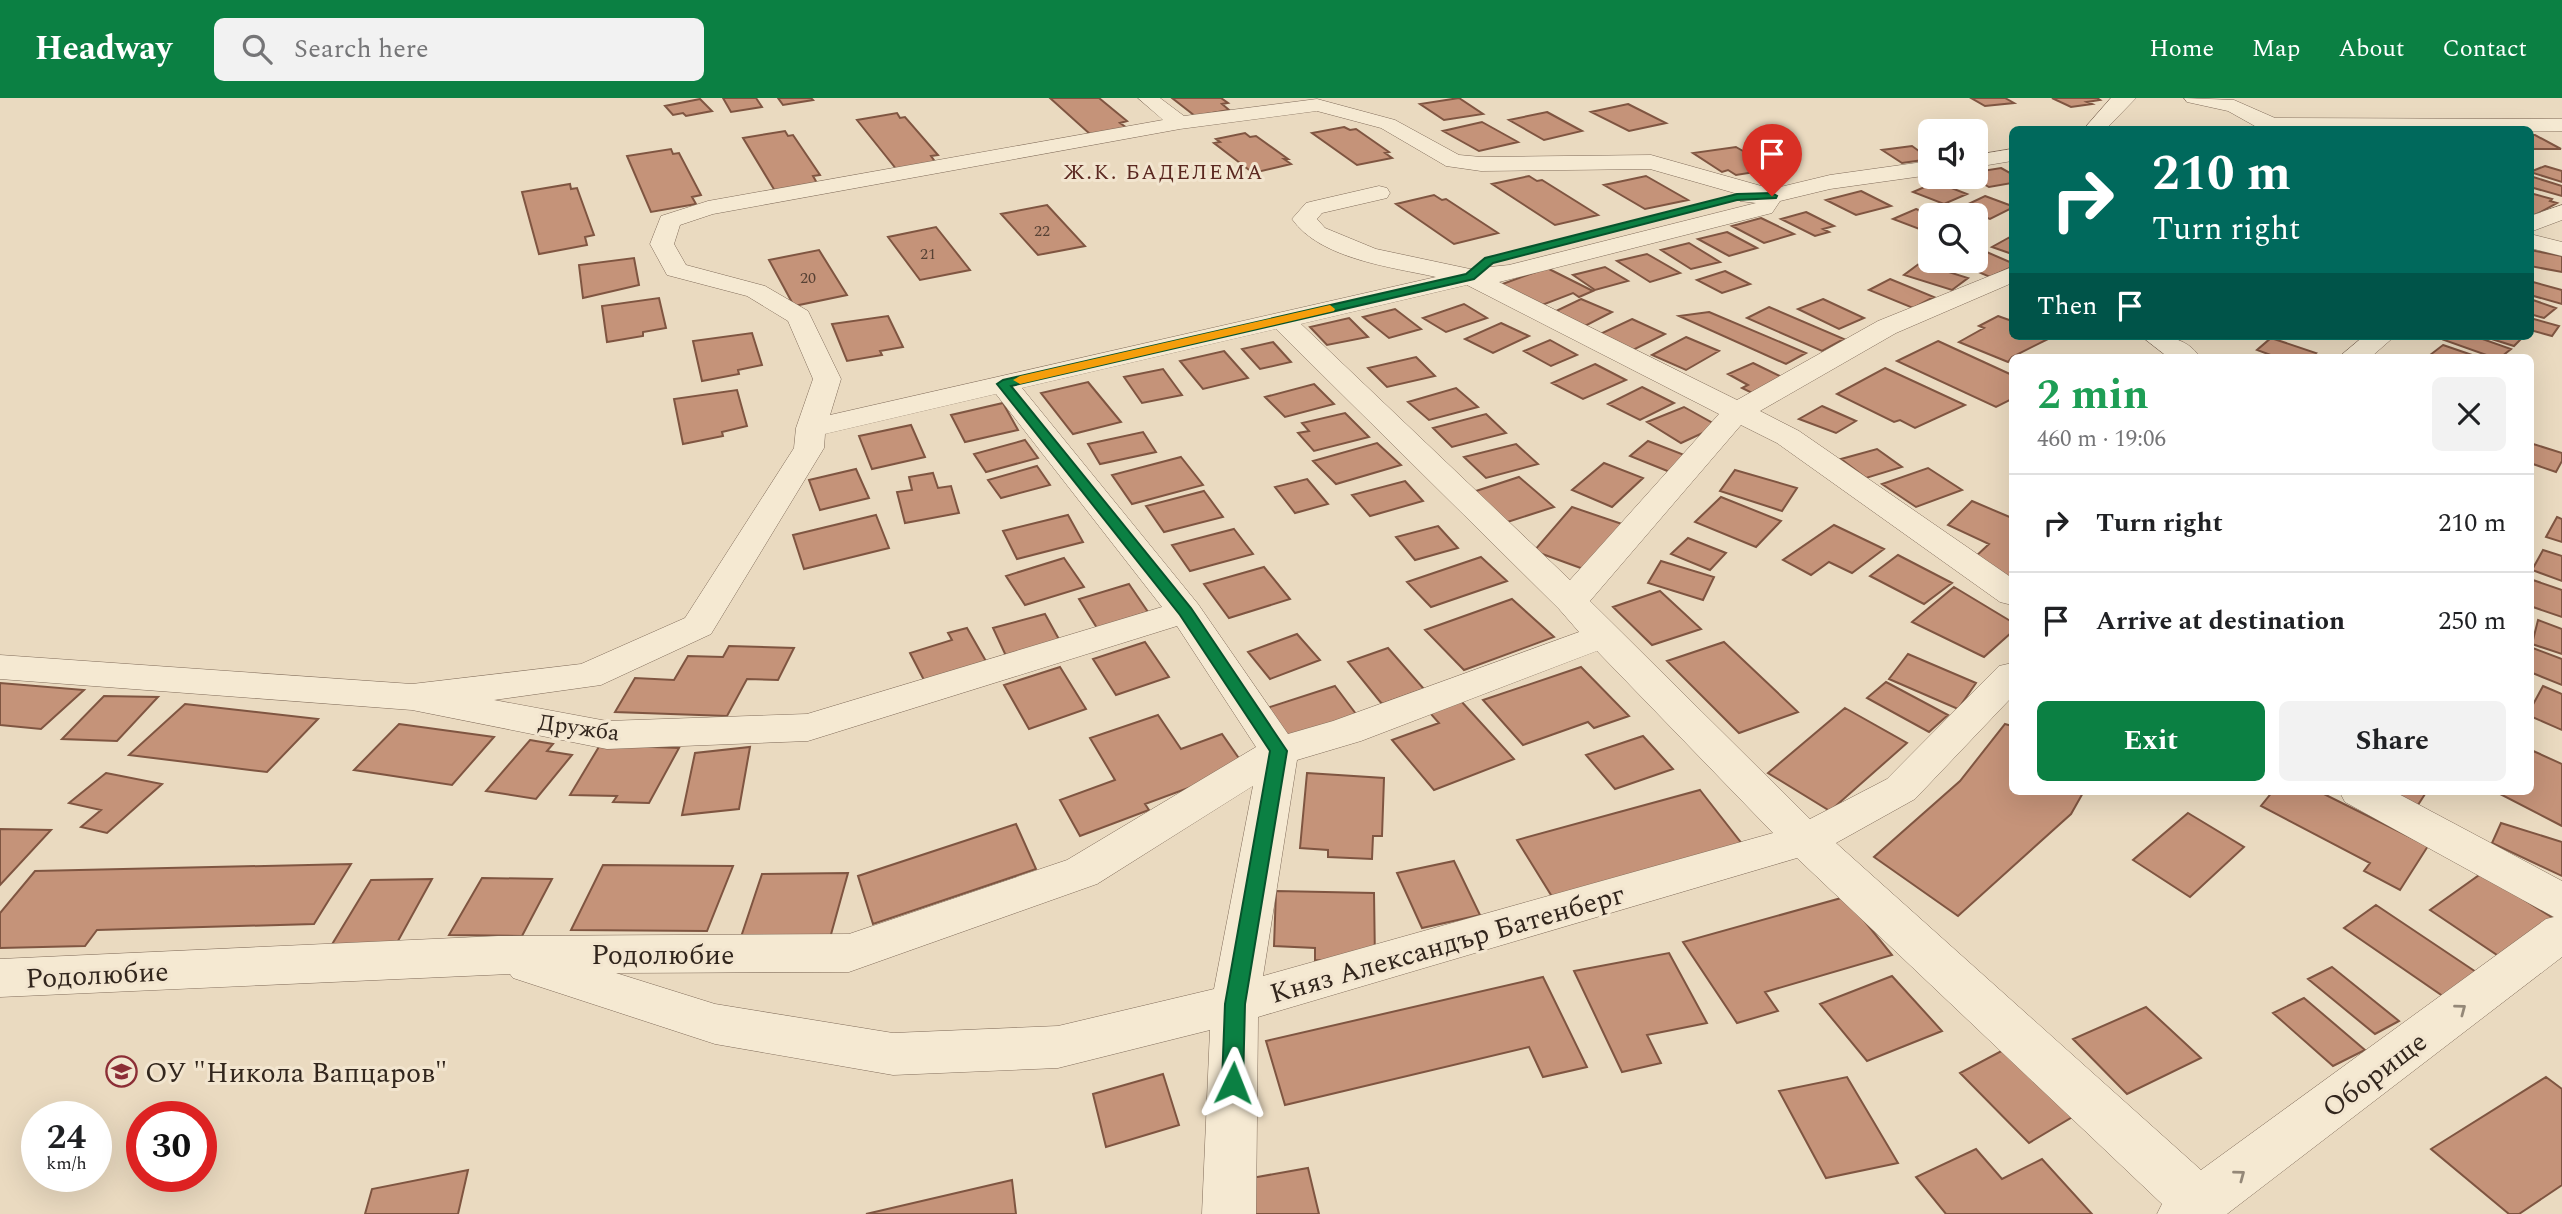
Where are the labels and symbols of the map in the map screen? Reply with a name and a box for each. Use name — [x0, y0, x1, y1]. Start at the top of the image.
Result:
pin — [1742, 124, 1802, 196]
district label: Ж.К. БАДЕЛЕМА — [1063, 157, 1265, 189]
house number: 22 — [1034, 219, 1050, 243]
house number: 21 — [920, 242, 936, 266]
house number: 20 — [800, 266, 816, 290]
street label: Дружба — [536, 705, 622, 752]
street label: Княз Александър Батенберг — [1265, 873, 1630, 1016]
street label: Родолюбие — [591, 934, 735, 977]
street label: Родолюбие — [24, 950, 170, 1001]
one-way arrow — [2453, 1004, 2466, 1017]
street label: Оборище — [2313, 1021, 2437, 1129]
position arrow — [1196, 1046, 1270, 1120]
place label: ОУ "Никола Вапцаров" — [145, 1052, 447, 1095]
school or university icon: ОУ "Никола Вапцаров" — [105, 1055, 139, 1089]
speed limit sign: 30 — [126, 1101, 217, 1192]
one-way arrow — [2232, 1170, 2245, 1183]

